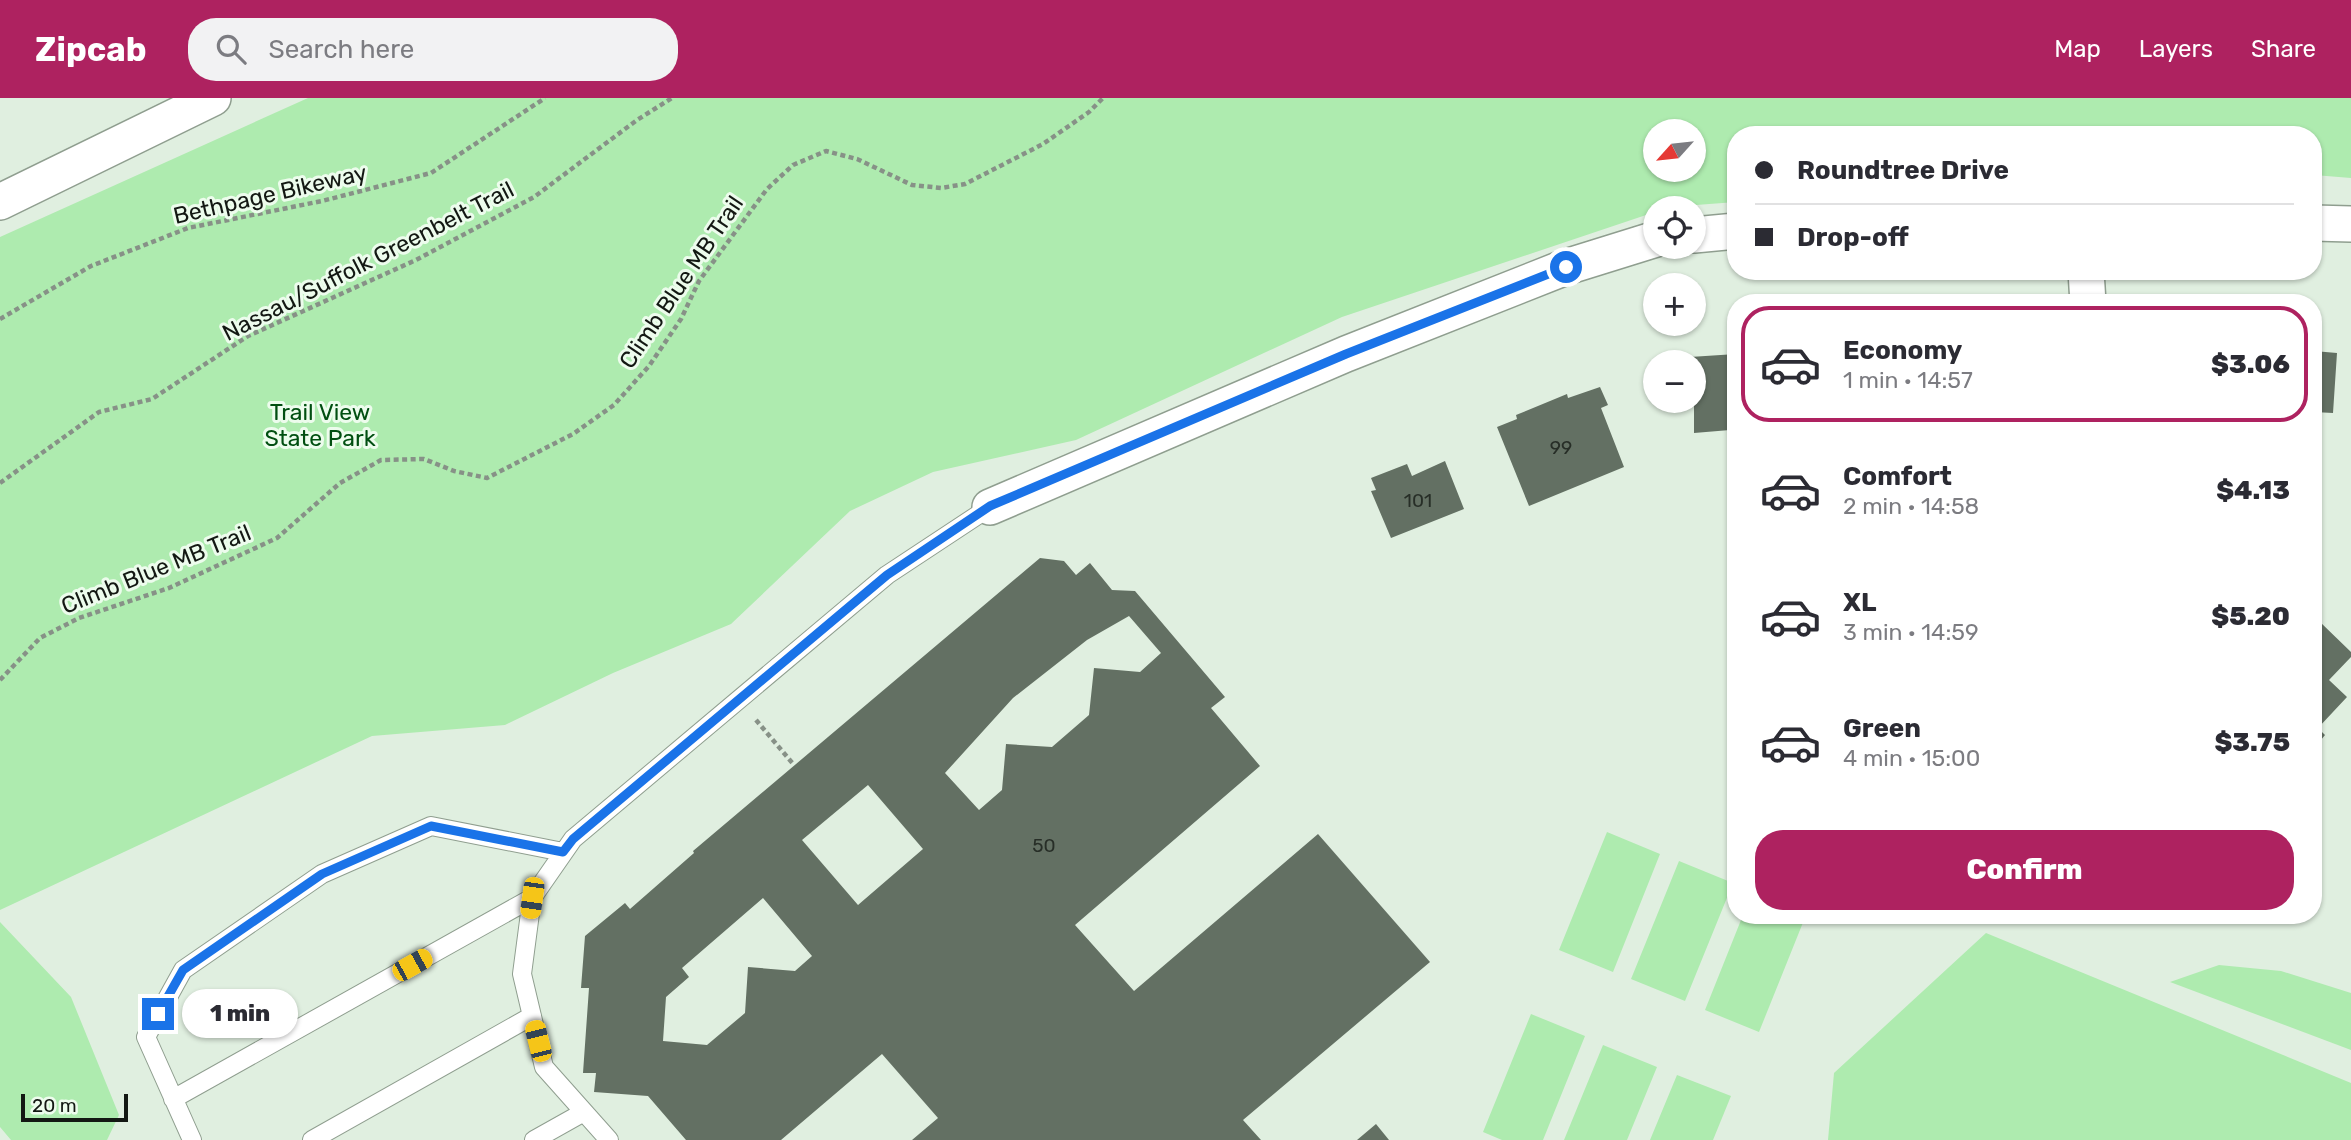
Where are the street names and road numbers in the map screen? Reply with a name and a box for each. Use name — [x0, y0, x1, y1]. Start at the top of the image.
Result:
street label: Bethpage Bikeway — [170, 158, 370, 230]
street label: Nassau/Suffolk Greenbelt Trail — [218, 175, 518, 347]
street label: Climb Blue MB Trail — [613, 190, 749, 374]
street label: Climb Blue MB Trail — [57, 518, 255, 620]

